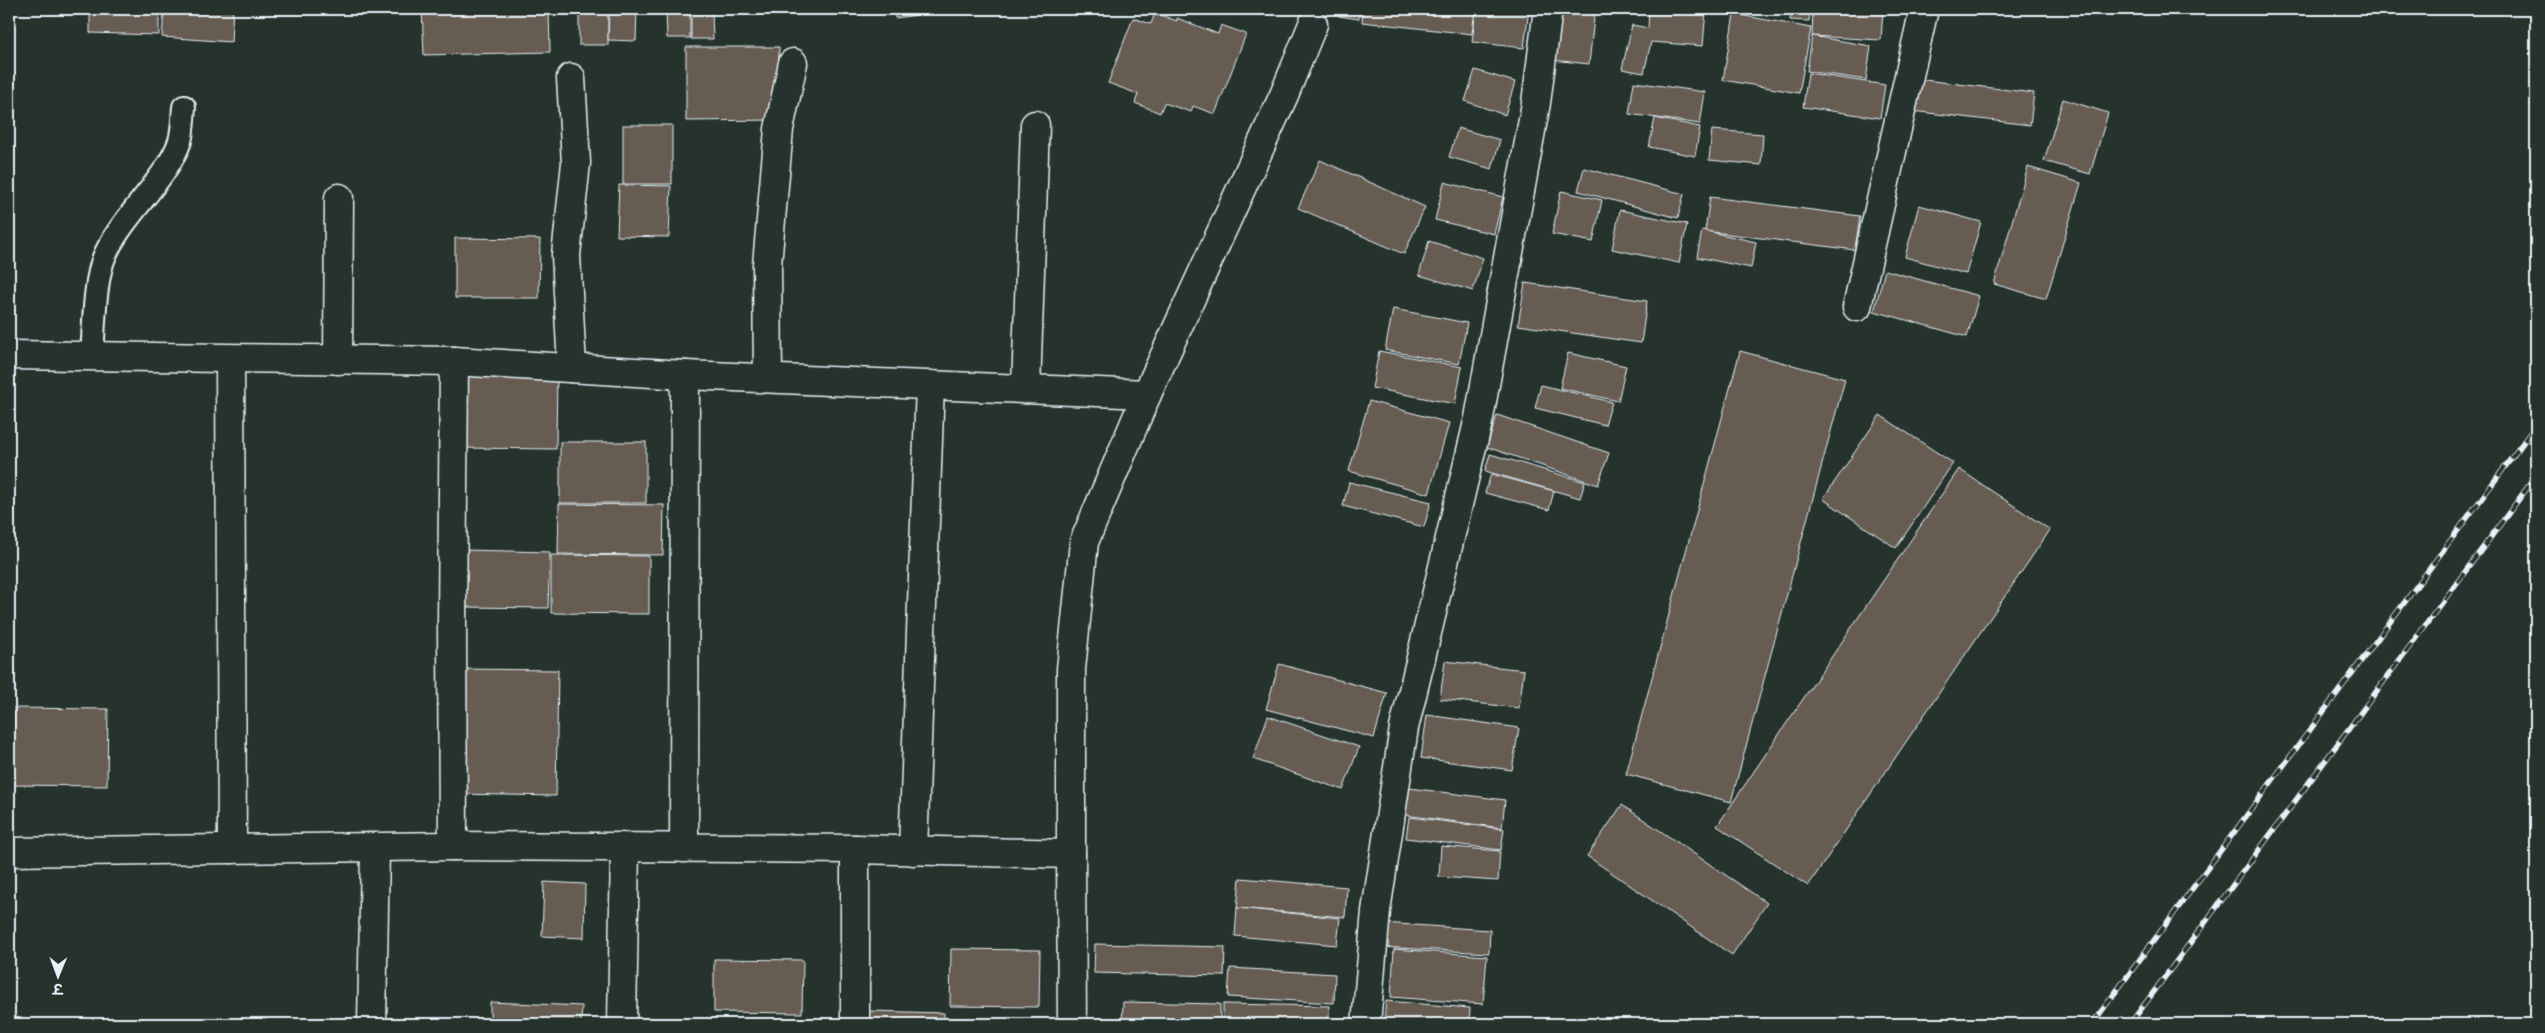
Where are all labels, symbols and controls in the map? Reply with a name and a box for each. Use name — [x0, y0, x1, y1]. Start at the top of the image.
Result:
north arrow — [32, 950, 82, 1000]
text: उ — [51, 980, 65, 997]

